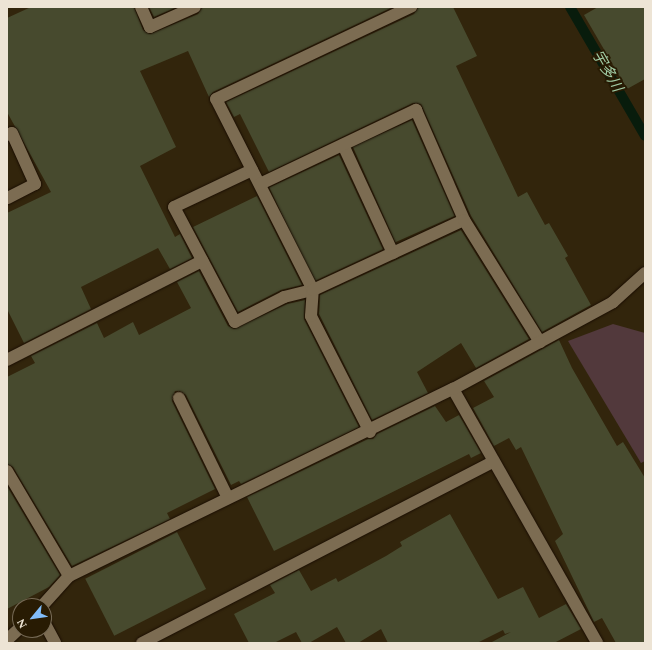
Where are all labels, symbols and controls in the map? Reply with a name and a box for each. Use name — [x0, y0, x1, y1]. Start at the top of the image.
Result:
water label: 宇多川 — [588, 47, 626, 95]
north arrow — [12, 598, 52, 638]
text: N — [12, 616, 32, 632]

